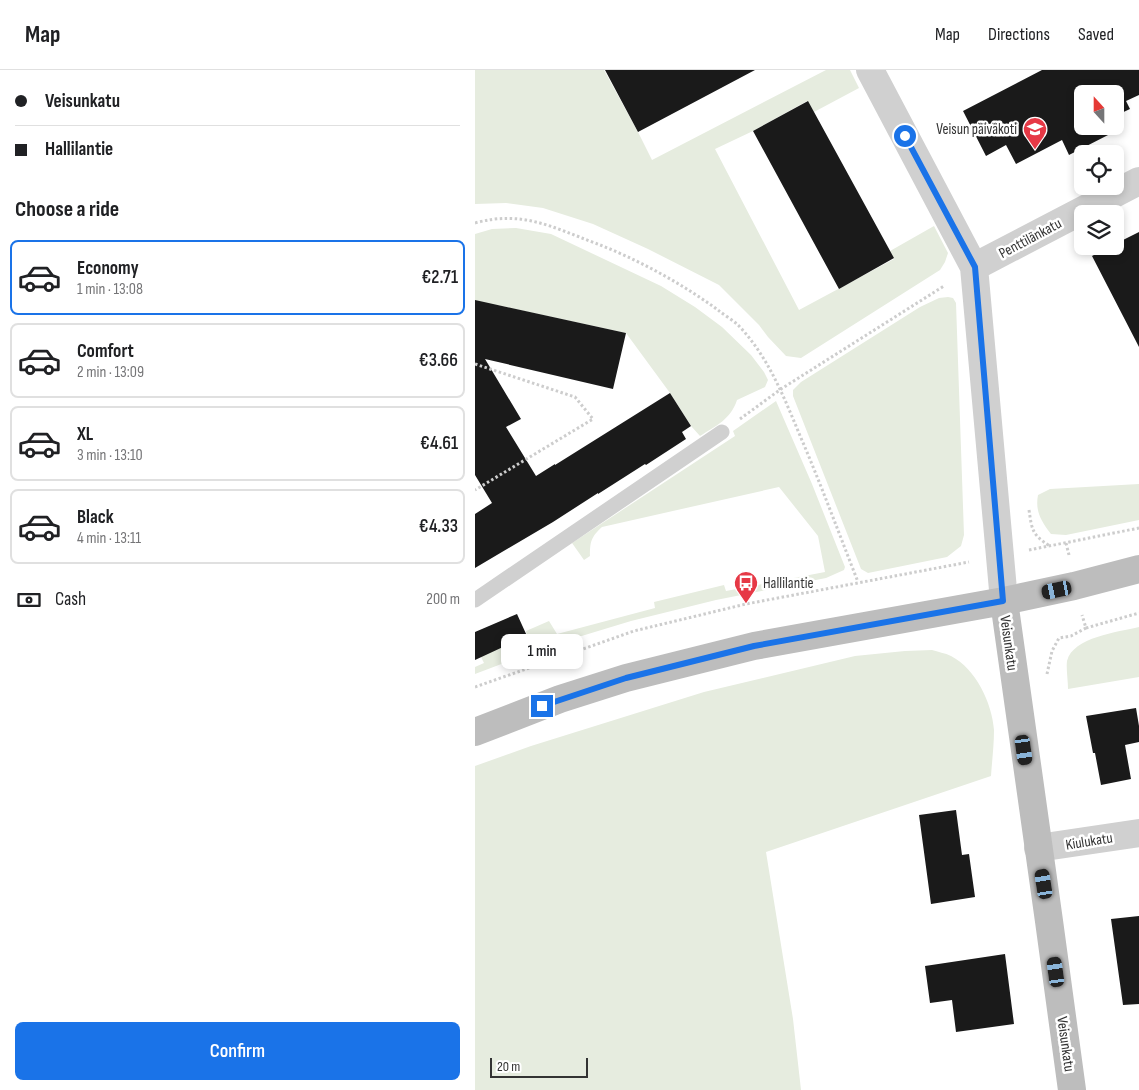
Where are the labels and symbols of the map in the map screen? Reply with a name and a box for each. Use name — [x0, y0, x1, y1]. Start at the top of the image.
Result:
north arrow — [1074, 85, 1124, 135]
school or university icon: Veisun päiväkoti — [1022, 116, 1048, 150]
place label: Veisun päiväkoti — [936, 120, 1017, 139]
route start — [894, 125, 916, 147]
street label: Penttilänkatu — [996, 214, 1065, 263]
bus stop icon: Hallilantie — [733, 570, 759, 604]
place label: Hallilantie — [763, 574, 814, 593]
car — [1040, 580, 1073, 600]
street label: Veisunkatu — [995, 614, 1022, 672]
callout: 1 min — [501, 634, 583, 668]
route end — [531, 695, 553, 717]
car — [1014, 734, 1033, 766]
street label: Kiulukatu — [1064, 828, 1114, 855]
car — [1034, 868, 1053, 900]
car — [1046, 956, 1065, 988]
street label: Veisunkatu — [1052, 1015, 1079, 1073]
scale bar — [490, 1055, 587, 1078]

